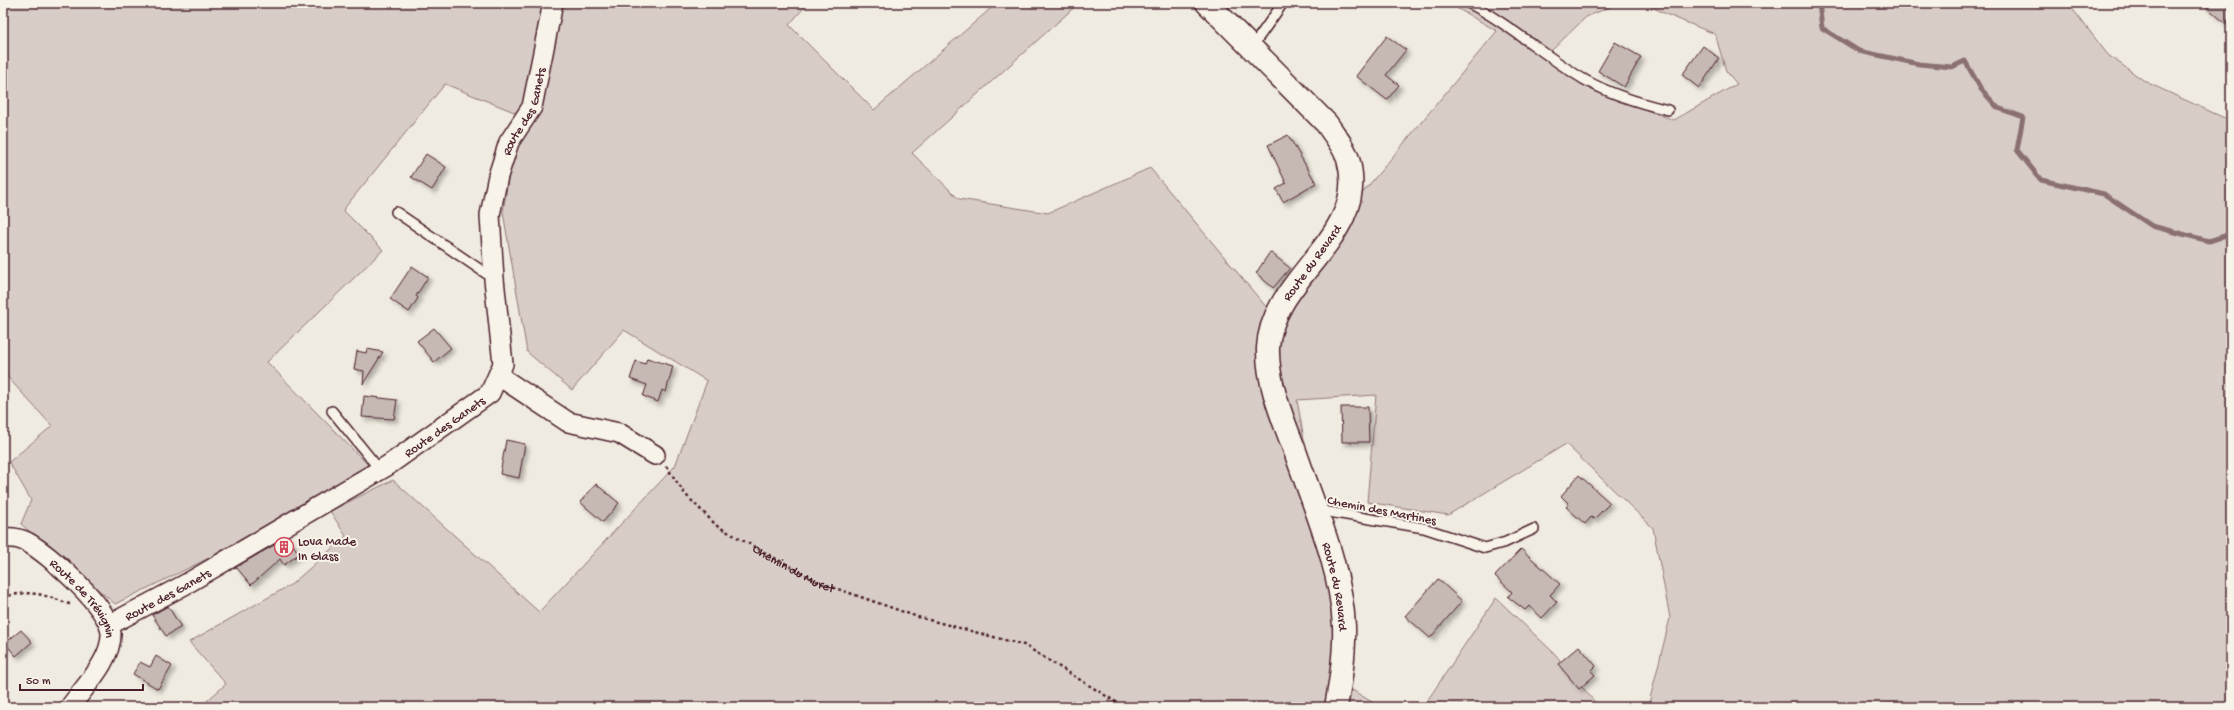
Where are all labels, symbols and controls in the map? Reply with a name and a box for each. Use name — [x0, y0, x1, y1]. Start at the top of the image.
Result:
street label: Route des Ganets — [500, 65, 550, 158]
street label: Route du Revard — [1280, 221, 1346, 304]
street label: Route des Ganets — [402, 393, 490, 461]
street label: Chemin des Martines — [1326, 494, 1439, 530]
place label: Lova Made In Glass — [298, 535, 356, 565]
building icon: Lova Made In Glass — [273, 536, 295, 558]
street label: Route du Revard — [1318, 541, 1349, 632]
street label: Chemin du Muret — [749, 542, 838, 598]
street label: Route de Trévignin — [46, 556, 116, 639]
street label: Route des Ganets — [123, 566, 215, 625]
scale bar — [20, 666, 143, 692]
text: 50 m — [26, 675, 51, 689]

